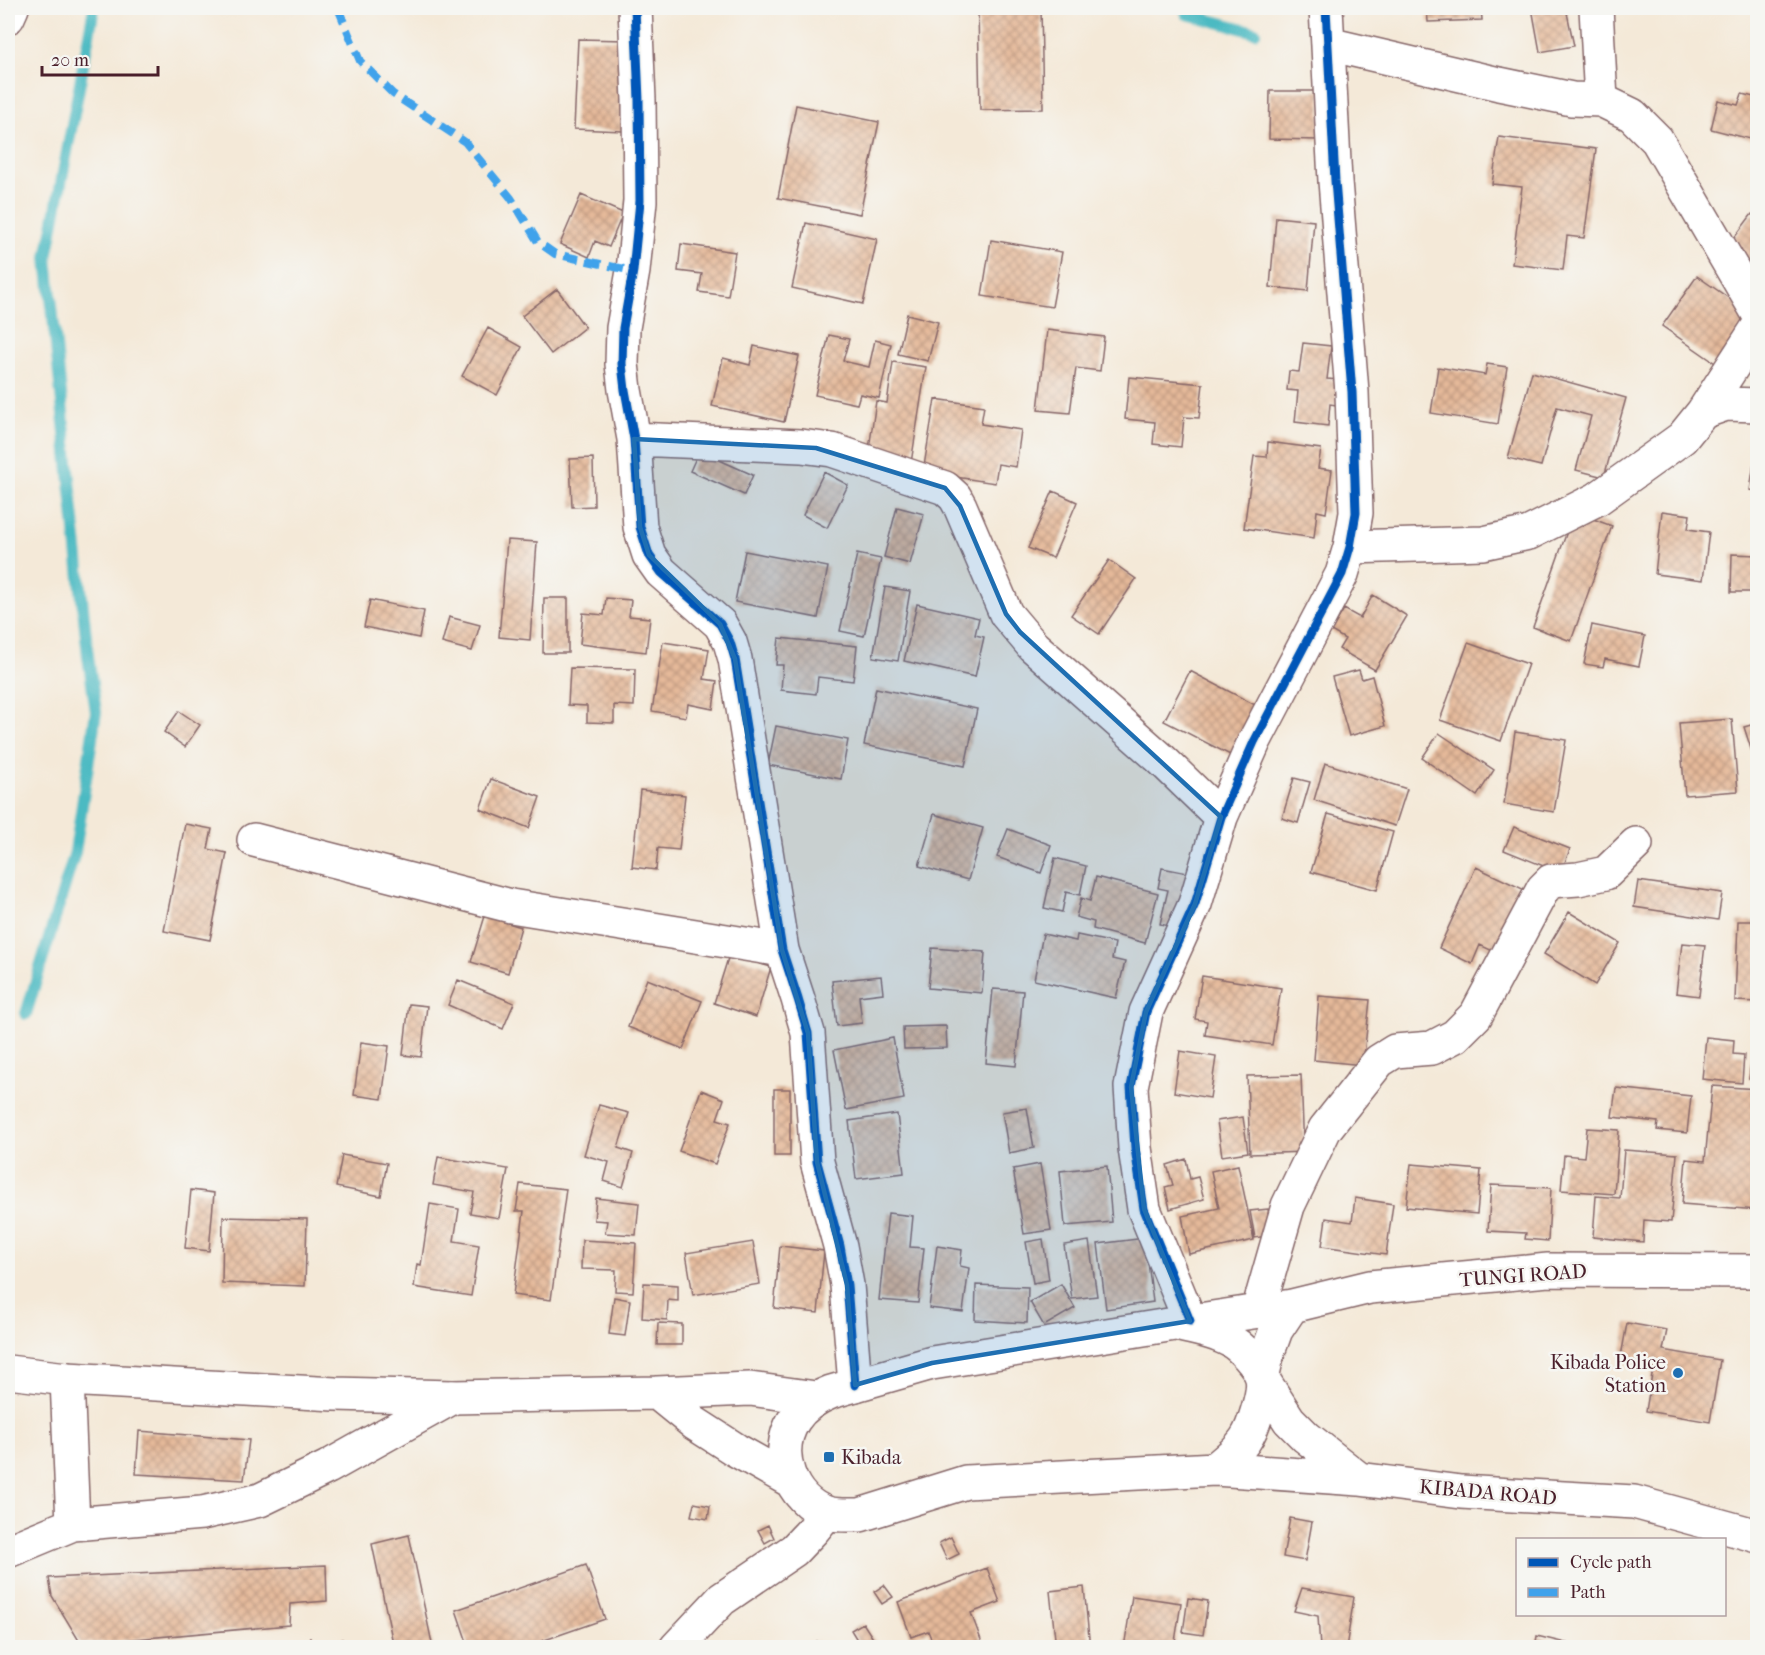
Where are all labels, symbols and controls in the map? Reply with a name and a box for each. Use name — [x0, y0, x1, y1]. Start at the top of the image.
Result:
scale bar — [42, 39, 158, 77]
text: 20 m — [51, 50, 89, 71]
street label: TUNGI ROAD — [1458, 1260, 1588, 1291]
place label: Kibada Police Station — [1550, 1351, 1666, 1397]
marker: Kibada Police Station — [1671, 1366, 1685, 1380]
place label: Kibada — [841, 1446, 902, 1469]
marker: Kibada — [822, 1450, 836, 1464]
street label: KIBADA ROAD — [1418, 1475, 1558, 1510]
legend — [1516, 1538, 1726, 1616]
text: Cycle path — [1570, 1552, 1651, 1573]
text: Path — [1570, 1582, 1606, 1603]

